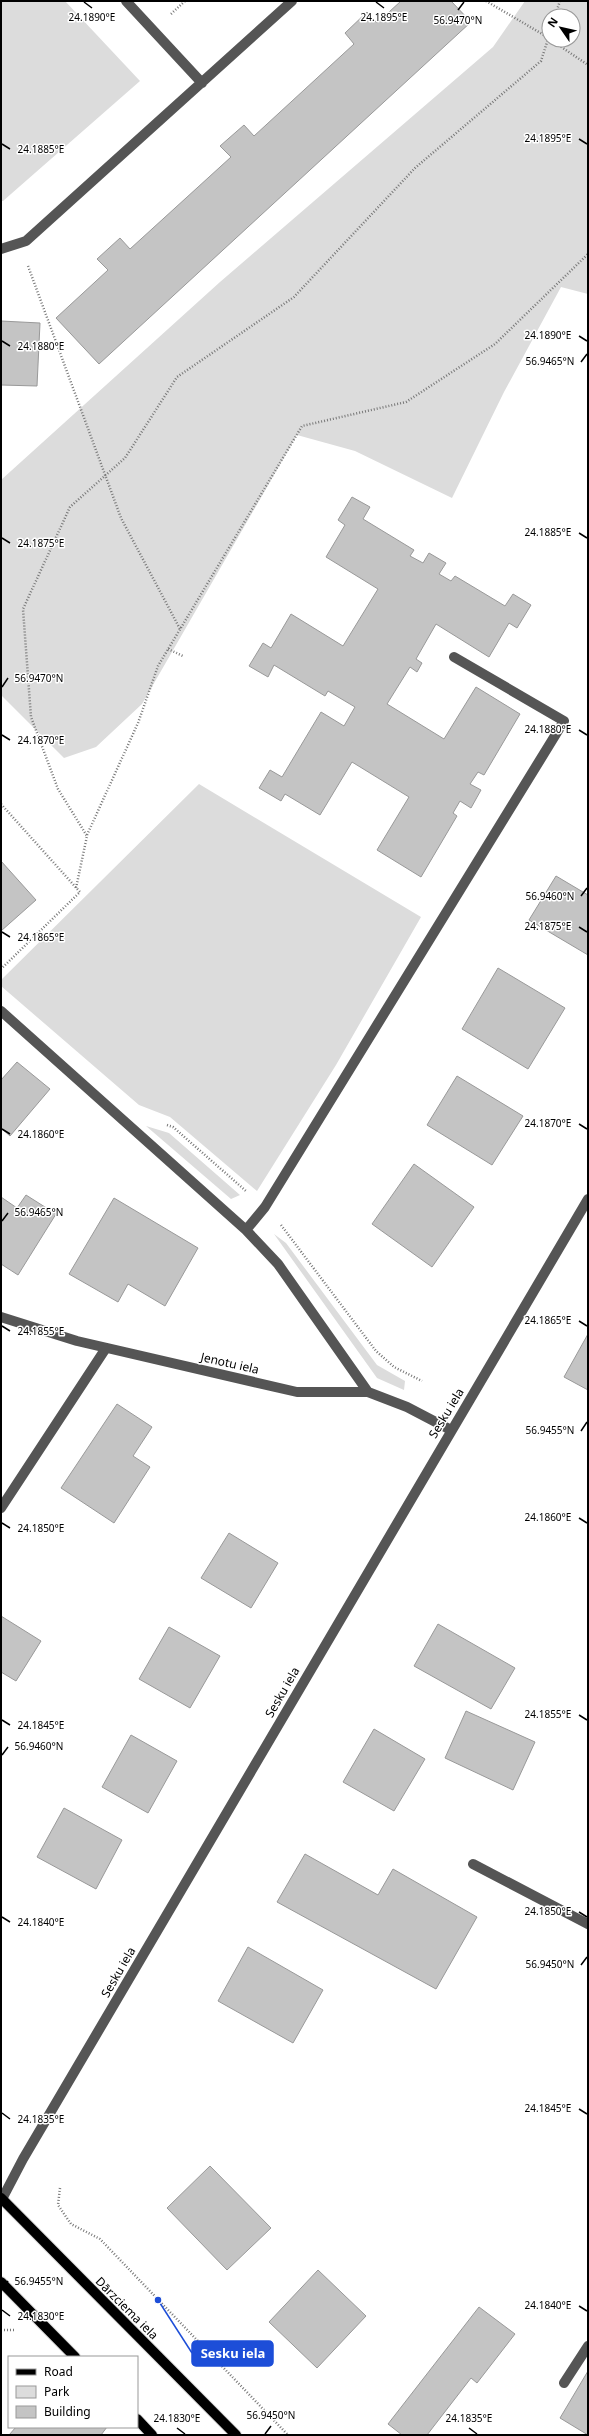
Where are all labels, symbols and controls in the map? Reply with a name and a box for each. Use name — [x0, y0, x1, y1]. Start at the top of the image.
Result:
north arrow — [541, 8, 581, 48]
text: 24.1890°E — [69, 10, 115, 24]
text: 24.1895°E — [361, 10, 407, 24]
text: 56.9470°N — [434, 13, 482, 27]
text: N — [544, 14, 561, 30]
text: 24.1895°E — [525, 131, 571, 145]
text: 24.1885°E — [18, 142, 64, 156]
text: 24.1890°E — [525, 328, 571, 342]
text: 24.1880°E — [18, 339, 64, 353]
text: 56.9465°N — [526, 354, 574, 368]
text: 24.1885°E — [525, 525, 571, 539]
text: 24.1875°E — [18, 536, 64, 550]
text: 56.9470°N — [15, 671, 63, 685]
text: 24.1880°E — [525, 722, 571, 736]
text: 24.1870°E — [18, 733, 64, 747]
text: 56.9460°N — [526, 889, 574, 903]
text: 24.1875°E — [525, 919, 571, 933]
text: 24.1865°E — [18, 930, 64, 944]
text: 24.1870°E — [525, 1116, 571, 1130]
text: 24.1860°E — [18, 1127, 64, 1141]
text: 56.9465°N — [15, 1205, 63, 1219]
text: 24.1865°E — [525, 1313, 571, 1327]
text: 24.1855°E — [18, 1324, 64, 1338]
street label: Jenotu iela — [198, 1348, 261, 1378]
street label: Sesku iela — [424, 1385, 468, 1441]
text: 56.9455°N — [526, 1423, 574, 1437]
text: 24.1860°E — [525, 1510, 571, 1524]
text: 24.1850°E — [18, 1521, 64, 1535]
street label: Sesku iela — [261, 1664, 303, 1720]
text: 24.1855°E — [525, 1707, 571, 1721]
text: 24.1845°E — [18, 1718, 64, 1732]
text: 56.9460°N — [15, 1739, 63, 1753]
text: 24.1850°E — [525, 1904, 571, 1918]
text: 24.1840°E — [18, 1915, 64, 1929]
street label: Sesku iela — [97, 1944, 139, 2000]
text: 56.9450°N — [526, 1957, 574, 1971]
text: 24.1845°E — [525, 2101, 571, 2115]
text: 24.1835°E — [18, 2112, 64, 2126]
street label: Dārzciema iela — [92, 2273, 162, 2343]
text: 56.9455°N — [15, 2274, 63, 2288]
text: 24.1840°E — [525, 2298, 571, 2312]
text: 24.1830°E — [18, 2309, 64, 2323]
callout: Sesku iela — [192, 2341, 273, 2366]
text: Sesku iela — [201, 2344, 265, 2362]
legend — [8, 2356, 138, 2428]
text: Road — [44, 2363, 73, 2380]
text: Park — [44, 2383, 70, 2400]
text: Building — [44, 2403, 91, 2420]
text: 56.9450°N — [247, 2408, 295, 2422]
text: 24.1830°E — [154, 2411, 200, 2425]
text: 24.1835°E — [446, 2411, 492, 2425]

